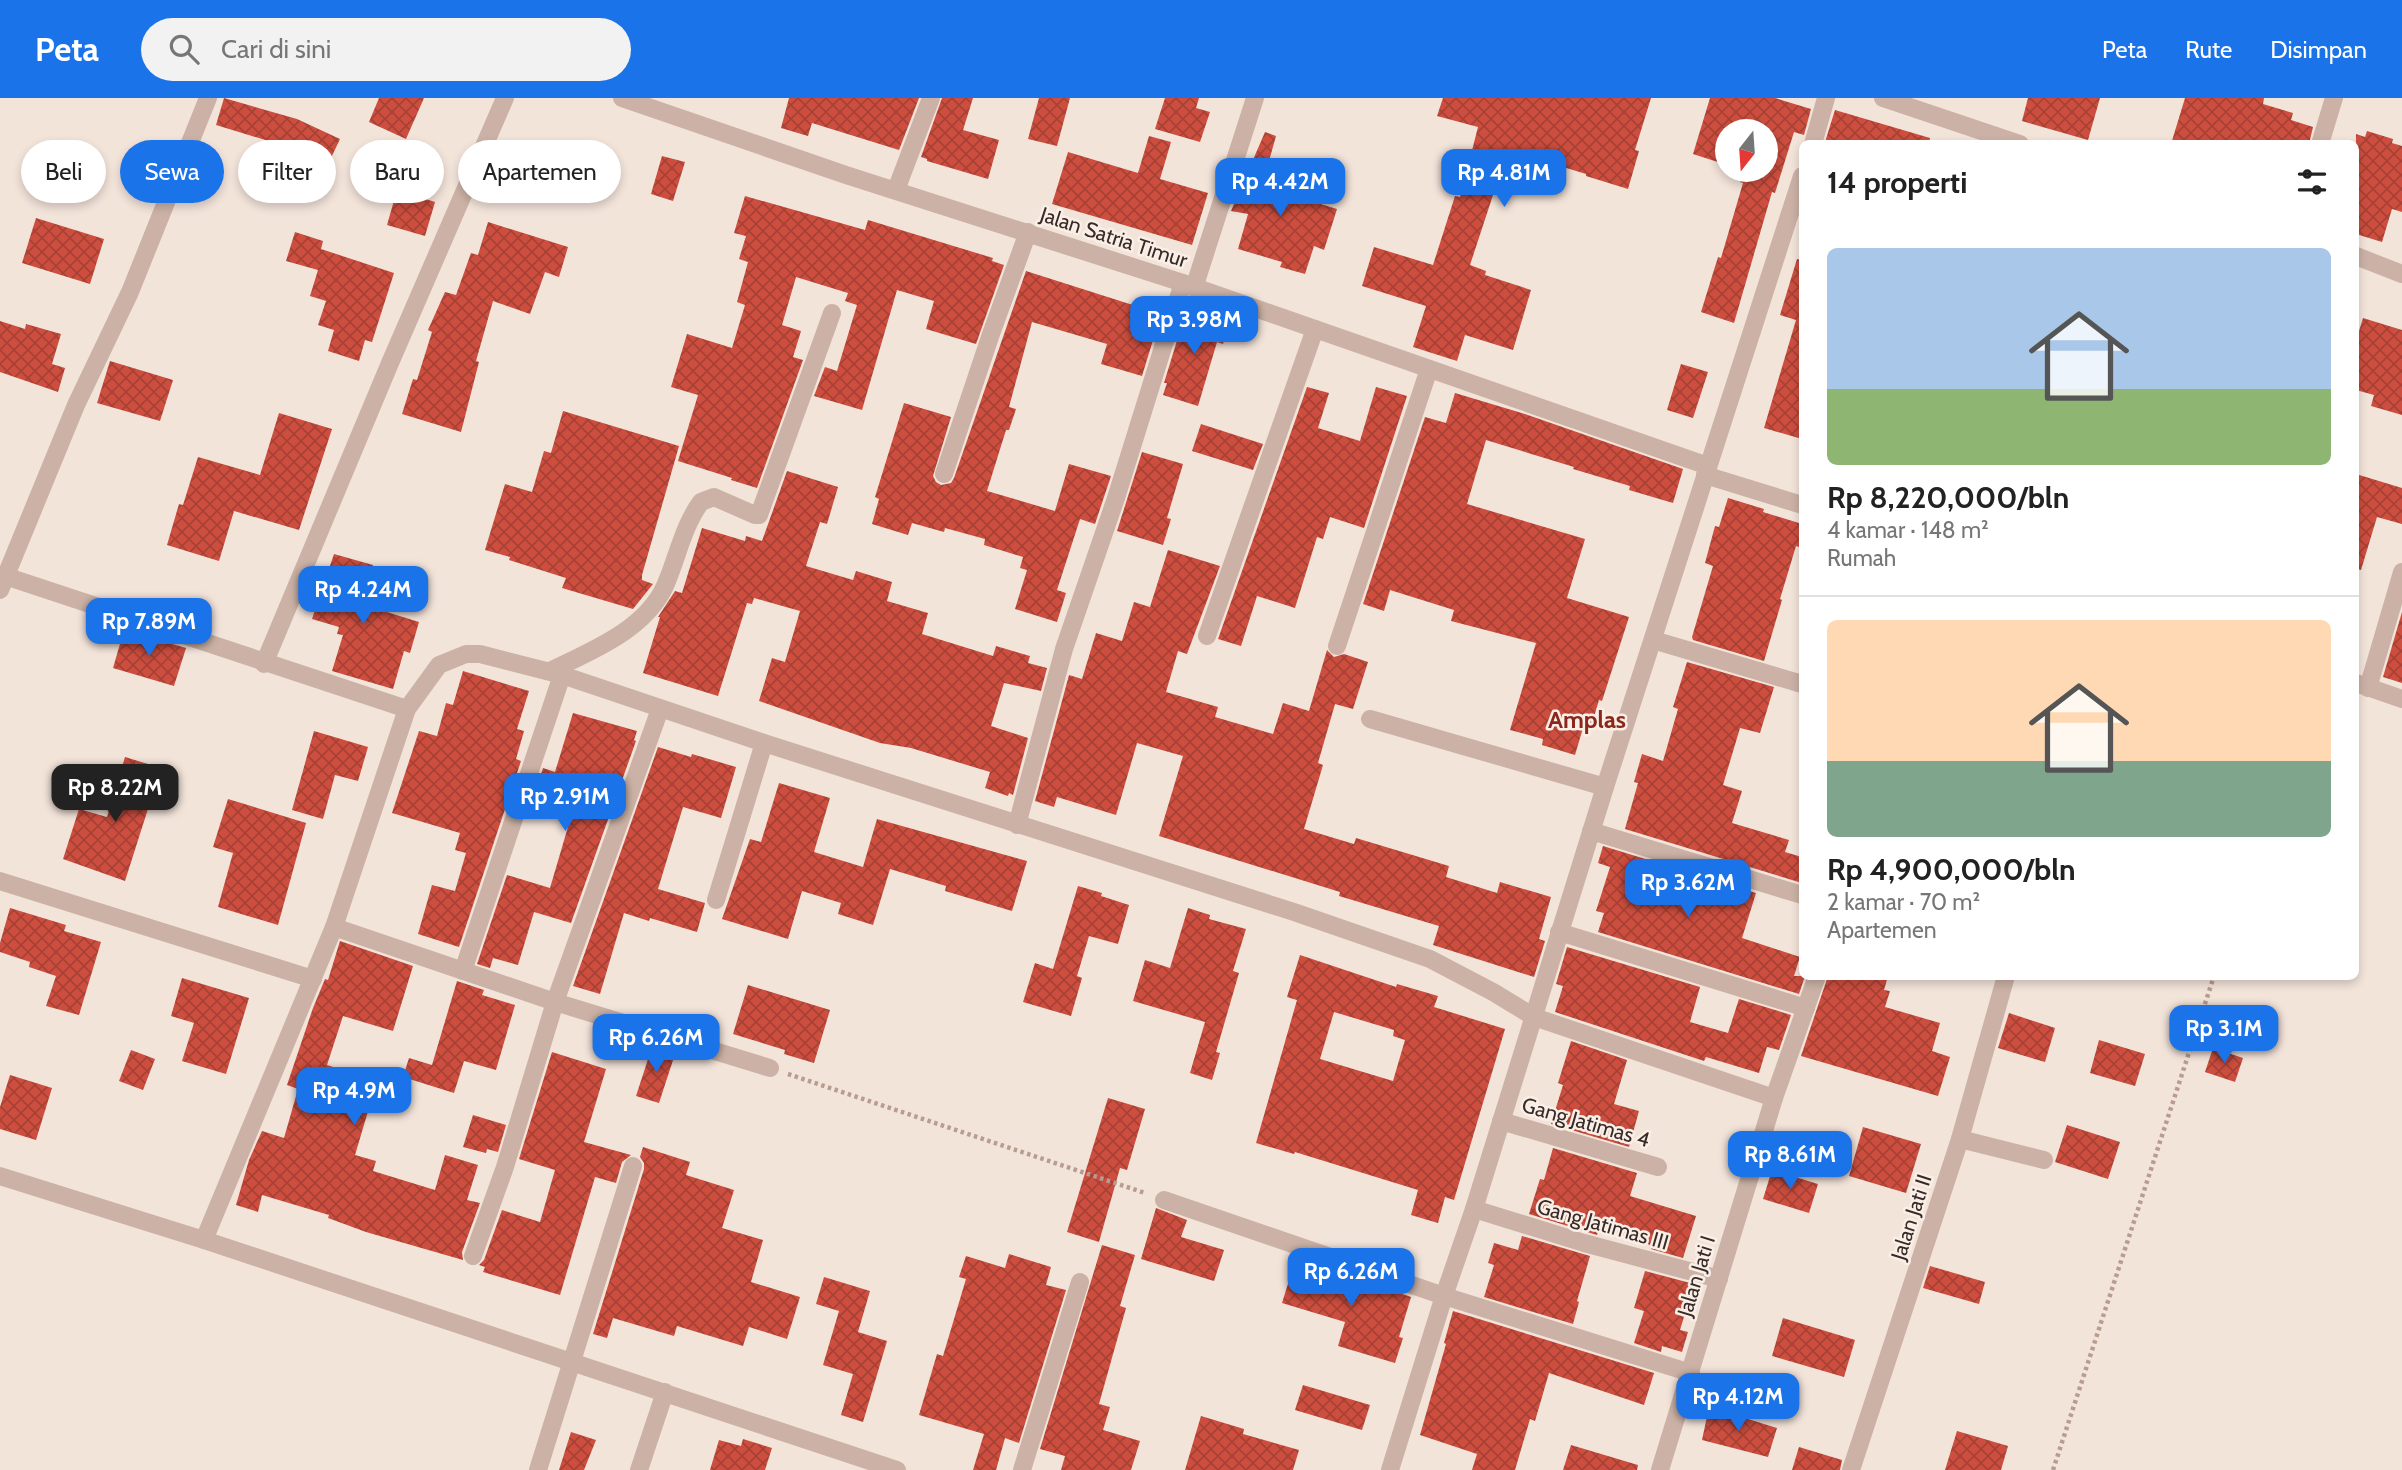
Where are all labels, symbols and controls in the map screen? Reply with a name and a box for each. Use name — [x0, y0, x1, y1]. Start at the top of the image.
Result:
search box — [141, 18, 631, 81]
text: Peta — [35, 29, 99, 69]
icon: search — [165, 30, 203, 68]
text: Cari di sini — [221, 33, 331, 65]
text: Peta — [2102, 35, 2147, 64]
text: Rute — [2185, 35, 2232, 64]
text: Disimpan — [2270, 35, 2367, 64]
north arrow — [1715, 119, 1778, 182]
map controls — [1715, 119, 1778, 182]
chip: Beli — [21, 140, 106, 203]
chip: Sewa — [120, 140, 224, 203]
chip: Filter — [238, 140, 336, 203]
chip: Baru — [350, 140, 444, 203]
chip: Apartemen — [458, 140, 621, 203]
pin: Rp 4.81M — [1432, 150, 1576, 209]
pin: Rp 4.42M — [1208, 158, 1352, 218]
text: Rp 4.81M — [1457, 158, 1551, 186]
icon: filters — [2293, 163, 2331, 201]
text: 14 properti — [1827, 164, 1967, 201]
text: Rp 4.42M — [1231, 167, 1329, 195]
street label: Jalan Satria Timur — [1036, 201, 1191, 273]
icon: home — [2016, 293, 2142, 419]
pin: Rp 3.98M — [1122, 296, 1266, 356]
text: Rp 3.98M — [1146, 305, 1242, 333]
text: Rp 8,220,000/bln — [1827, 479, 2069, 516]
text: 4 kamar · 148 m² — [1827, 516, 1989, 544]
text: Rumah — [1827, 544, 1896, 572]
pin: Rp 4.24M — [291, 566, 435, 626]
text: Rp 4.24M — [314, 575, 412, 603]
pin: Rp 7.89M — [77, 598, 221, 658]
text: Rp 7.89M — [102, 607, 196, 635]
icon: home — [2016, 665, 2142, 791]
district label: Amplas — [1548, 705, 1626, 734]
pin: Rp 8.22M — [43, 764, 187, 824]
text: Rp 8.22M — [67, 773, 163, 801]
pin: Rp 2.91M — [493, 774, 637, 833]
text: Rp 2.91M — [520, 782, 610, 810]
text: Rp 4,900,000/bln — [1827, 851, 2076, 888]
pin: Rp 3.62M — [1616, 860, 1760, 919]
text: Rp 3.62M — [1641, 868, 1735, 896]
text: 2 kamar · 70 m² — [1827, 888, 1980, 916]
text: Apartemen — [1827, 916, 1937, 944]
pin: Rp 3.1M — [2159, 1006, 2289, 1065]
pin: Rp 6.26M — [584, 1014, 728, 1074]
text: Rp 3.1M — [2185, 1014, 2263, 1042]
text: Rp 6.26M — [609, 1023, 703, 1051]
pin: Rp 4.9M — [289, 1068, 419, 1127]
text: Rp 4.9M — [312, 1076, 396, 1104]
street label: Gang Jatimas 4 — [1519, 1092, 1653, 1152]
pin: Rp 8.61M — [1718, 1132, 1862, 1191]
text: Rp 8.61M — [1744, 1140, 1836, 1168]
street label: Jalan Jati II — [1885, 1171, 1937, 1264]
street label: Gang Jatimas III — [1534, 1193, 1672, 1255]
street label: Jalan Jati I — [1672, 1232, 1720, 1320]
pin: Rp 6.26M — [1279, 1248, 1423, 1308]
text: Rp 6.26M — [1304, 1257, 1398, 1285]
pin: Rp 4.12M — [1666, 1374, 1810, 1433]
text: Rp 4.12M — [1692, 1382, 1784, 1410]

